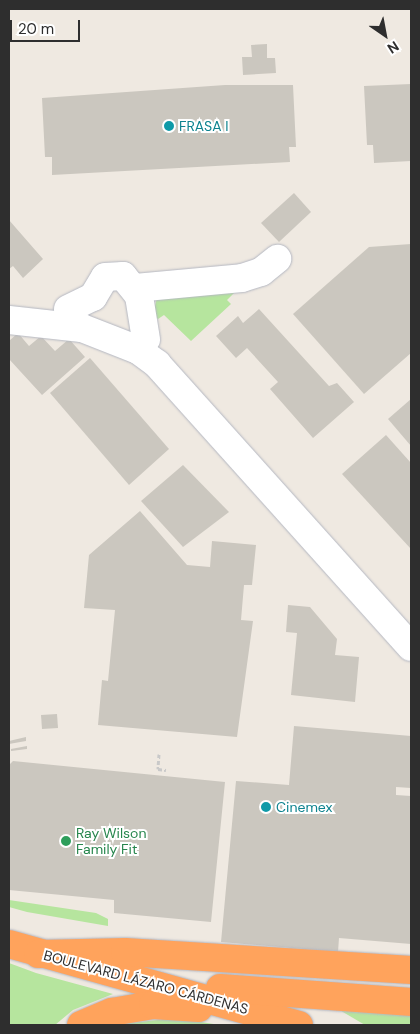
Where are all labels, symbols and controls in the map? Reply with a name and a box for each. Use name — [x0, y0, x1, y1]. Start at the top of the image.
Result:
scale bar — [12, 10, 82, 42]
north arrow — [360, 10, 410, 60]
text: 20 m — [18, 19, 54, 39]
text: N — [384, 37, 402, 58]
place label: FRASA I — [179, 118, 229, 134]
marker: FRASA I — [163, 120, 175, 132]
place label: Cinemex — [276, 799, 332, 815]
marker: Cinemex — [260, 801, 272, 813]
place label: Ray Wilson Family Fit — [76, 825, 146, 858]
marker: Ray Wilson Family Fit — [60, 835, 72, 847]
street label: BOULEVARD LÁZARO CÁRDENAS — [42, 947, 250, 1017]

